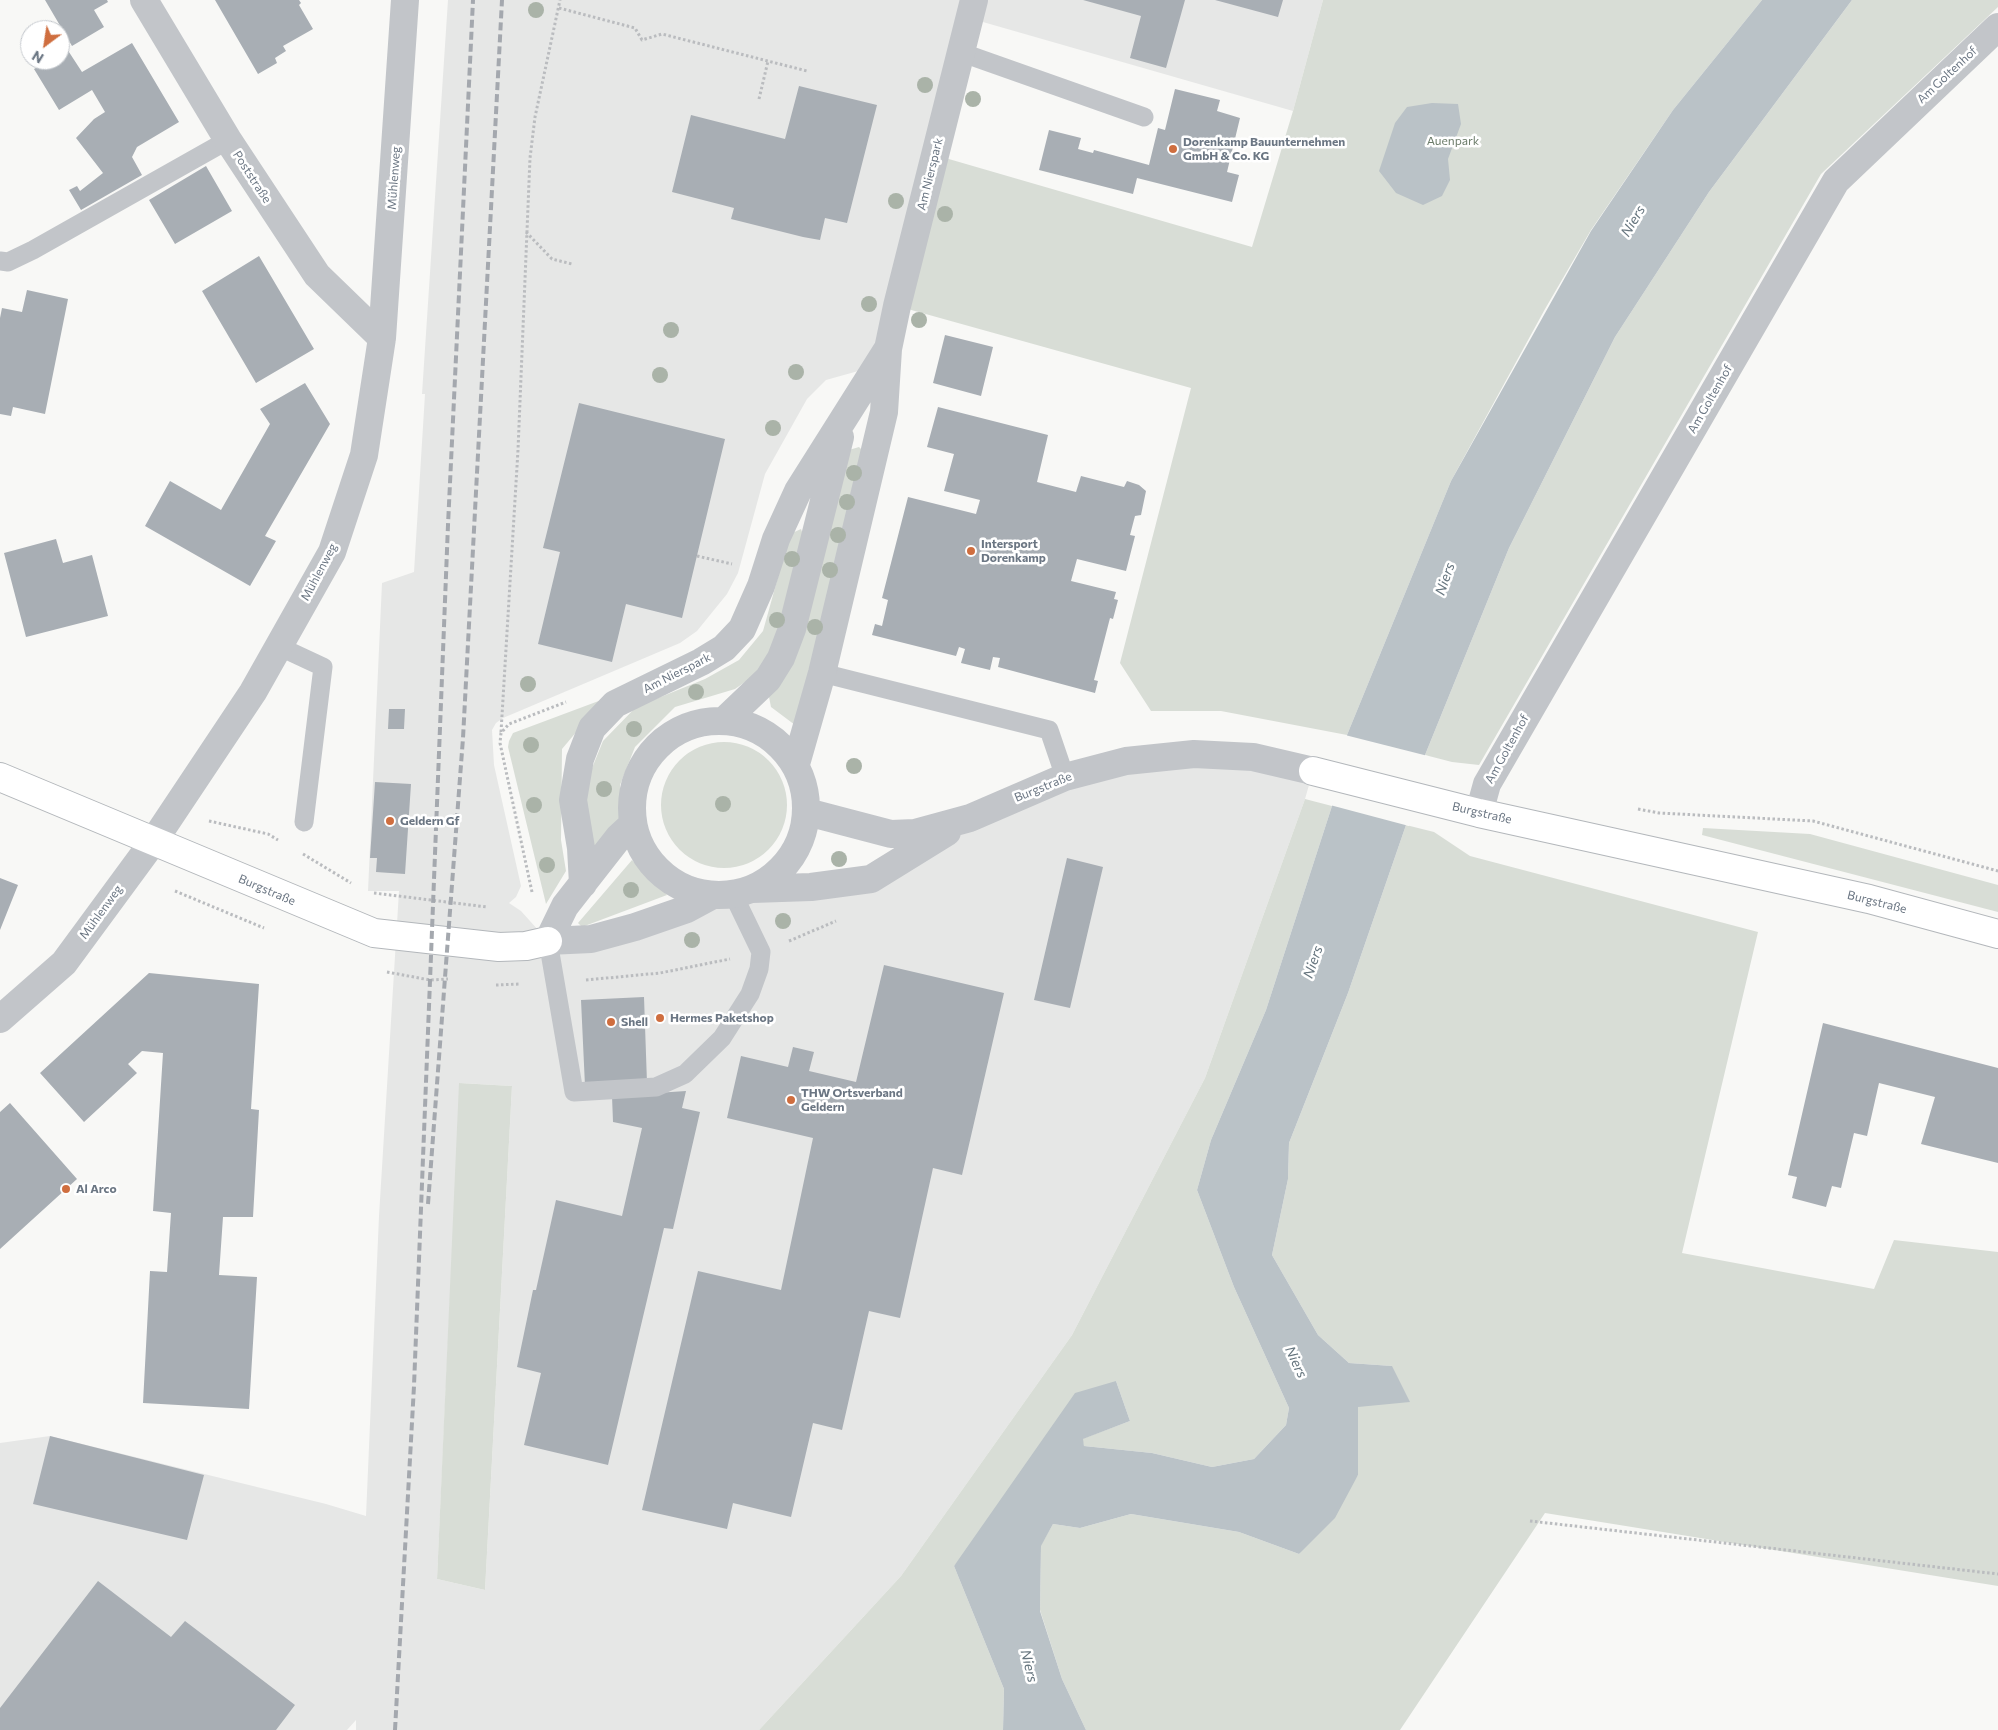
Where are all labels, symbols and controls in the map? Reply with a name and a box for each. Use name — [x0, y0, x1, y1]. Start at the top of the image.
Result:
north arrow — [20, 20, 70, 70]
street label: Am Goltenhof — [1914, 44, 1980, 106]
text: N — [29, 47, 46, 67]
park label: Auenpark — [1427, 134, 1479, 148]
place label: Dorenkamp Bauunternehmen GmbH & Co. KG — [1183, 135, 1345, 163]
street label: Am Nierspark — [914, 136, 946, 212]
marker: Dorenkamp Bauunternehmen GmbH & Co. KG — [1167, 143, 1179, 155]
street label: Mühlenweg — [385, 146, 403, 210]
street label: Poststraße — [230, 148, 274, 206]
water label: Niers — [1617, 202, 1649, 240]
street label: Am Goltenhof — [1685, 362, 1735, 436]
place label: Intersport Dorenkamp — [981, 537, 1046, 565]
street label: Mühlenweg — [298, 541, 340, 603]
marker: Intersport Dorenkamp — [965, 545, 977, 557]
water label: Niers — [1432, 561, 1458, 597]
street label: Am Nierspark — [641, 650, 713, 696]
street label: Am Goltenhof — [1482, 712, 1532, 786]
street label: Burgstraße — [1012, 769, 1074, 805]
street label: Burgstraße — [1451, 799, 1513, 827]
place label: Geldern Gf — [400, 814, 460, 828]
marker: Geldern Gf — [384, 815, 396, 827]
street label: Burgstraße — [236, 872, 298, 908]
street label: Mühlenweg — [77, 882, 125, 942]
street label: Burgstraße — [1846, 888, 1908, 916]
water label: Niers — [1300, 944, 1326, 980]
place label: Hermes Paketshop — [670, 1011, 774, 1025]
marker: Hermes Paketshop — [654, 1012, 666, 1024]
place label: Shell — [621, 1015, 648, 1029]
marker: Shell — [605, 1016, 617, 1028]
place label: THW Ortsverband Geldern — [801, 1086, 903, 1114]
marker: THW Ortsverband Geldern — [785, 1094, 797, 1106]
place label: Al Arco — [76, 1182, 117, 1196]
marker: Al Arco — [60, 1183, 72, 1195]
water label: Niers — [1281, 1343, 1311, 1381]
water label: Niers — [1017, 1648, 1041, 1684]

